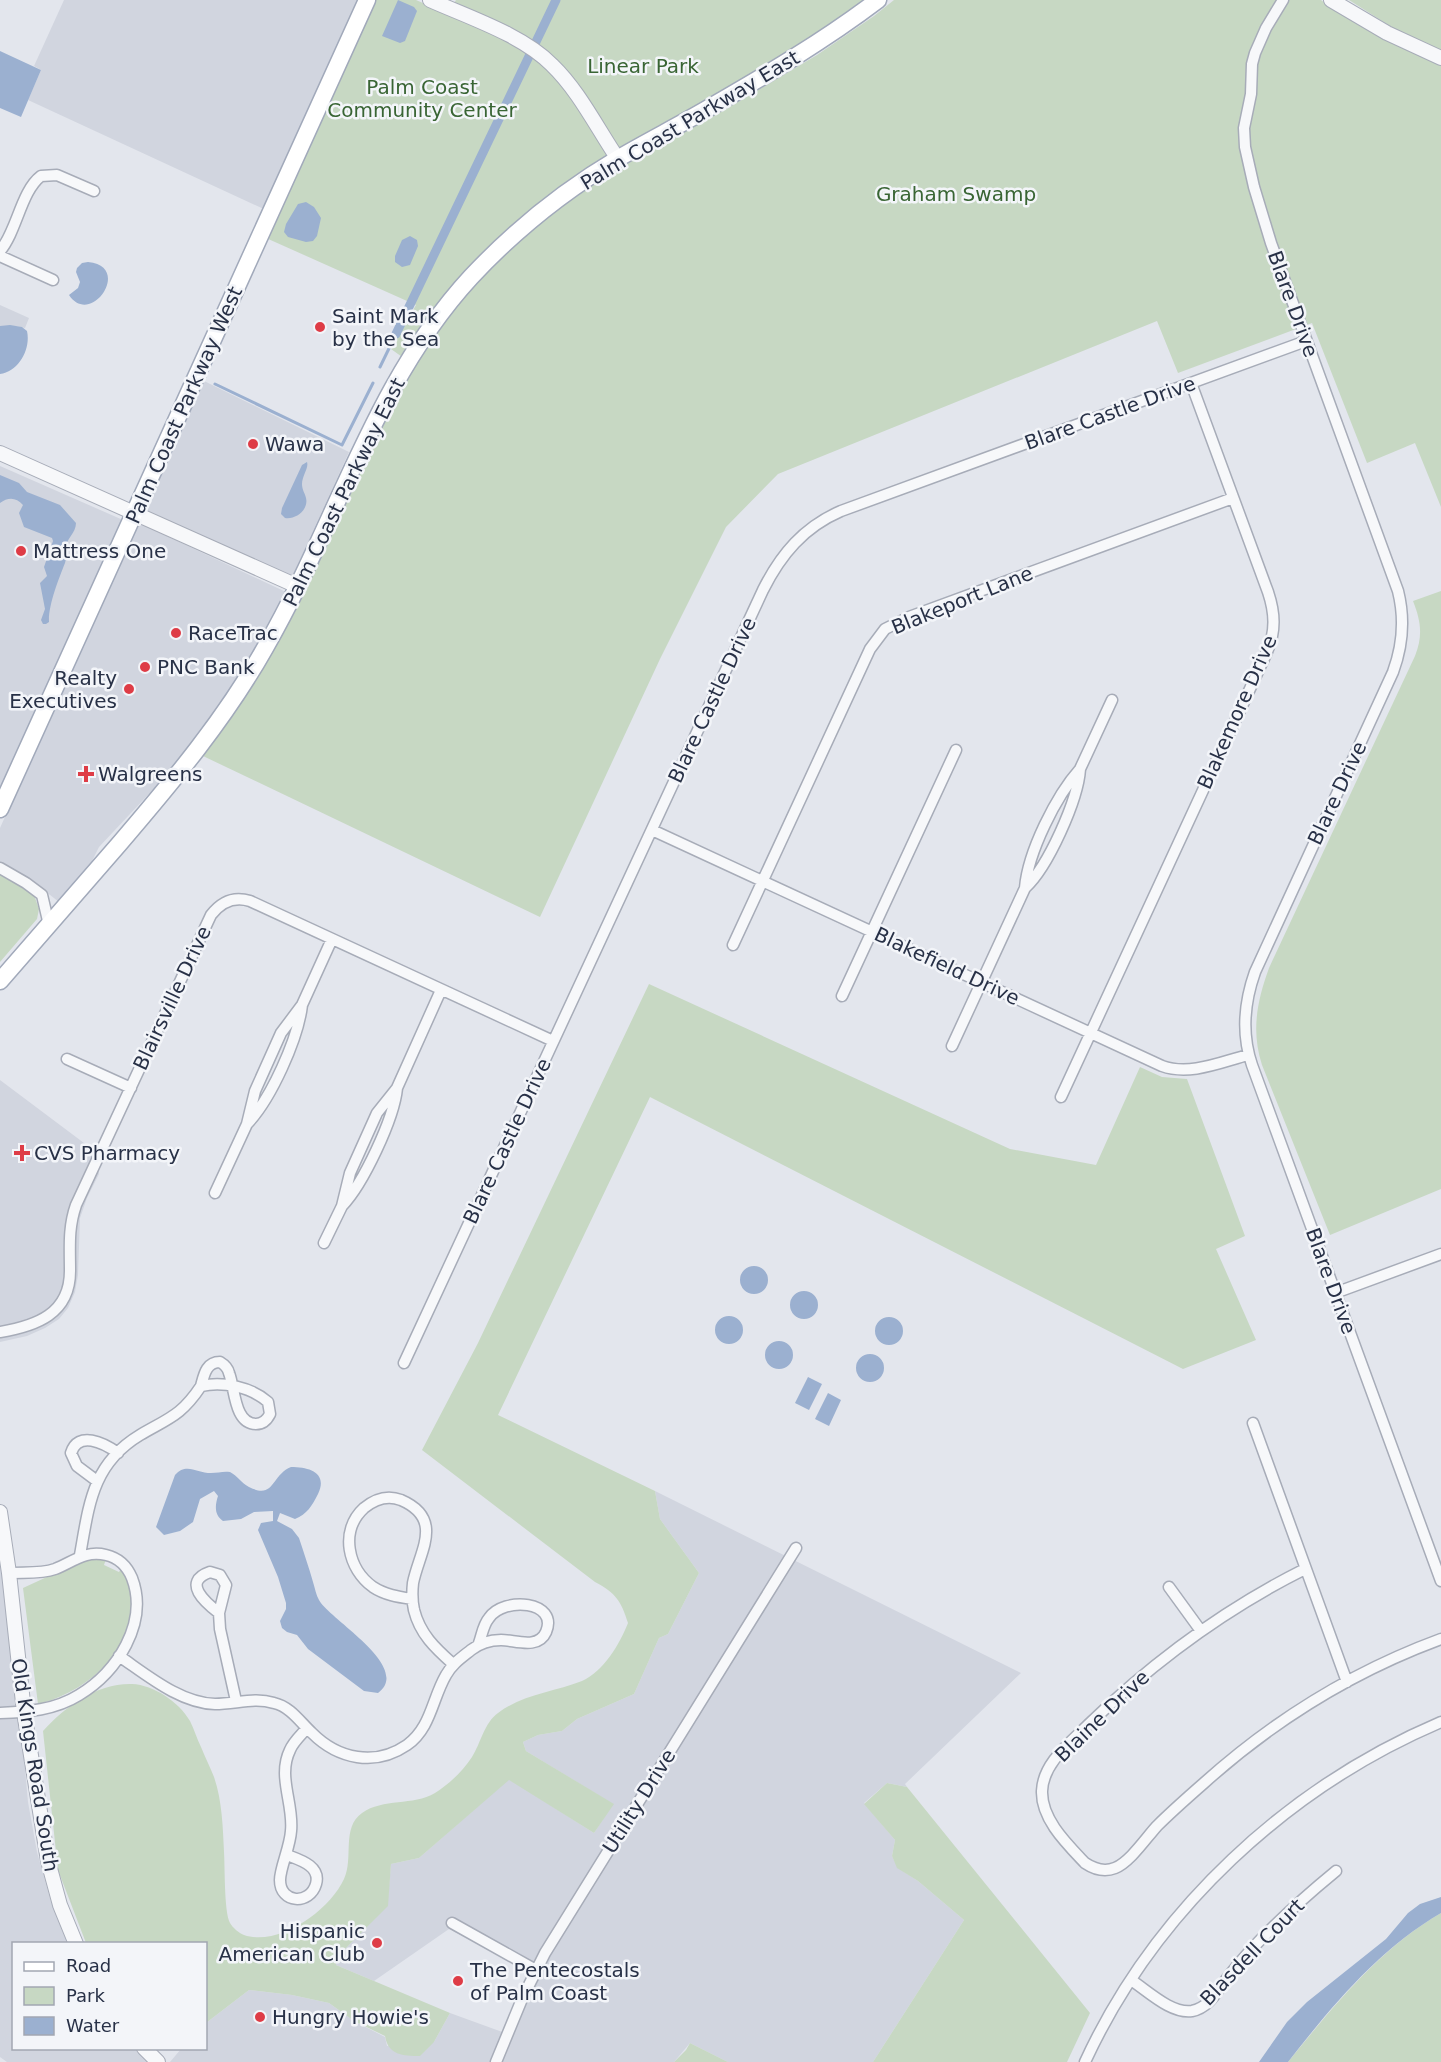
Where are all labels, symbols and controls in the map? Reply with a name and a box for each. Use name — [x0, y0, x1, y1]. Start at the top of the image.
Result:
street label: Palm Coast Parkway East — [576, 45, 804, 195]
park label: Linear Park — [587, 54, 699, 78]
park label: Palm Coast Community Center — [327, 75, 517, 122]
park label: Graham Swamp — [876, 182, 1036, 206]
street label: Blare Drive — [1263, 248, 1323, 360]
street label: Palm Coast Parkway West — [121, 283, 247, 527]
place label: Saint Mark by the Sea — [332, 304, 439, 351]
marker: Saint Mark by the Sea — [313, 320, 327, 334]
street label: Blare Castle Drive — [1021, 371, 1199, 455]
street label: Palm Coast Parkway East — [278, 374, 410, 610]
place label: Wawa — [265, 432, 324, 456]
marker: Wawa — [246, 437, 260, 451]
place label: Mattress One — [33, 539, 166, 563]
marker: Mattress One — [14, 544, 28, 558]
street label: Blakeport Lane — [888, 561, 1036, 639]
street label: Blare Castle Drive — [663, 613, 761, 787]
place label: RaceTrac — [188, 621, 278, 645]
marker: RaceTrac — [169, 626, 183, 640]
street label: Blakemore Drive — [1192, 631, 1282, 793]
place label: PNC Bank — [157, 655, 255, 679]
marker: PNC Bank — [138, 660, 152, 674]
place label: Realty Executives — [9, 666, 117, 713]
marker: Realty Executives — [122, 682, 136, 696]
street label: Blare Drive — [1303, 737, 1371, 849]
place label: Walgreens — [98, 762, 203, 786]
marker: Walgreens — [79, 767, 93, 781]
street label: Blairsville Drive — [128, 922, 216, 1074]
street label: Blakefield Drive — [871, 922, 1023, 1010]
street label: Blare Castle Drive — [458, 1054, 556, 1228]
place label: CVS Pharmacy — [34, 1141, 180, 1165]
marker: CVS Pharmacy — [15, 1146, 29, 1160]
street label: Blare Drive — [1301, 1225, 1361, 1337]
street label: Old Kings Road South — [6, 1657, 64, 1873]
street label: Blaine Drive — [1050, 1665, 1154, 1767]
street label: Utility Drive — [597, 1744, 681, 1858]
street label: Blasdell Court — [1195, 1893, 1309, 2010]
place label: Hispanic American Club — [219, 1919, 365, 1966]
marker: Hispanic American Club — [370, 1936, 384, 1950]
legend — [12, 1942, 207, 2050]
text: Road — [66, 1955, 111, 1976]
place label: The Pentecostals of Palm Coast — [469, 1958, 640, 2005]
marker: The Pentecostals of Palm Coast — [451, 1974, 465, 1988]
text: Park — [66, 1985, 105, 2006]
place label: Hungry Howie's — [272, 2005, 429, 2029]
marker: Hungry Howie's — [253, 2010, 267, 2024]
text: Water — [66, 2015, 120, 2036]

